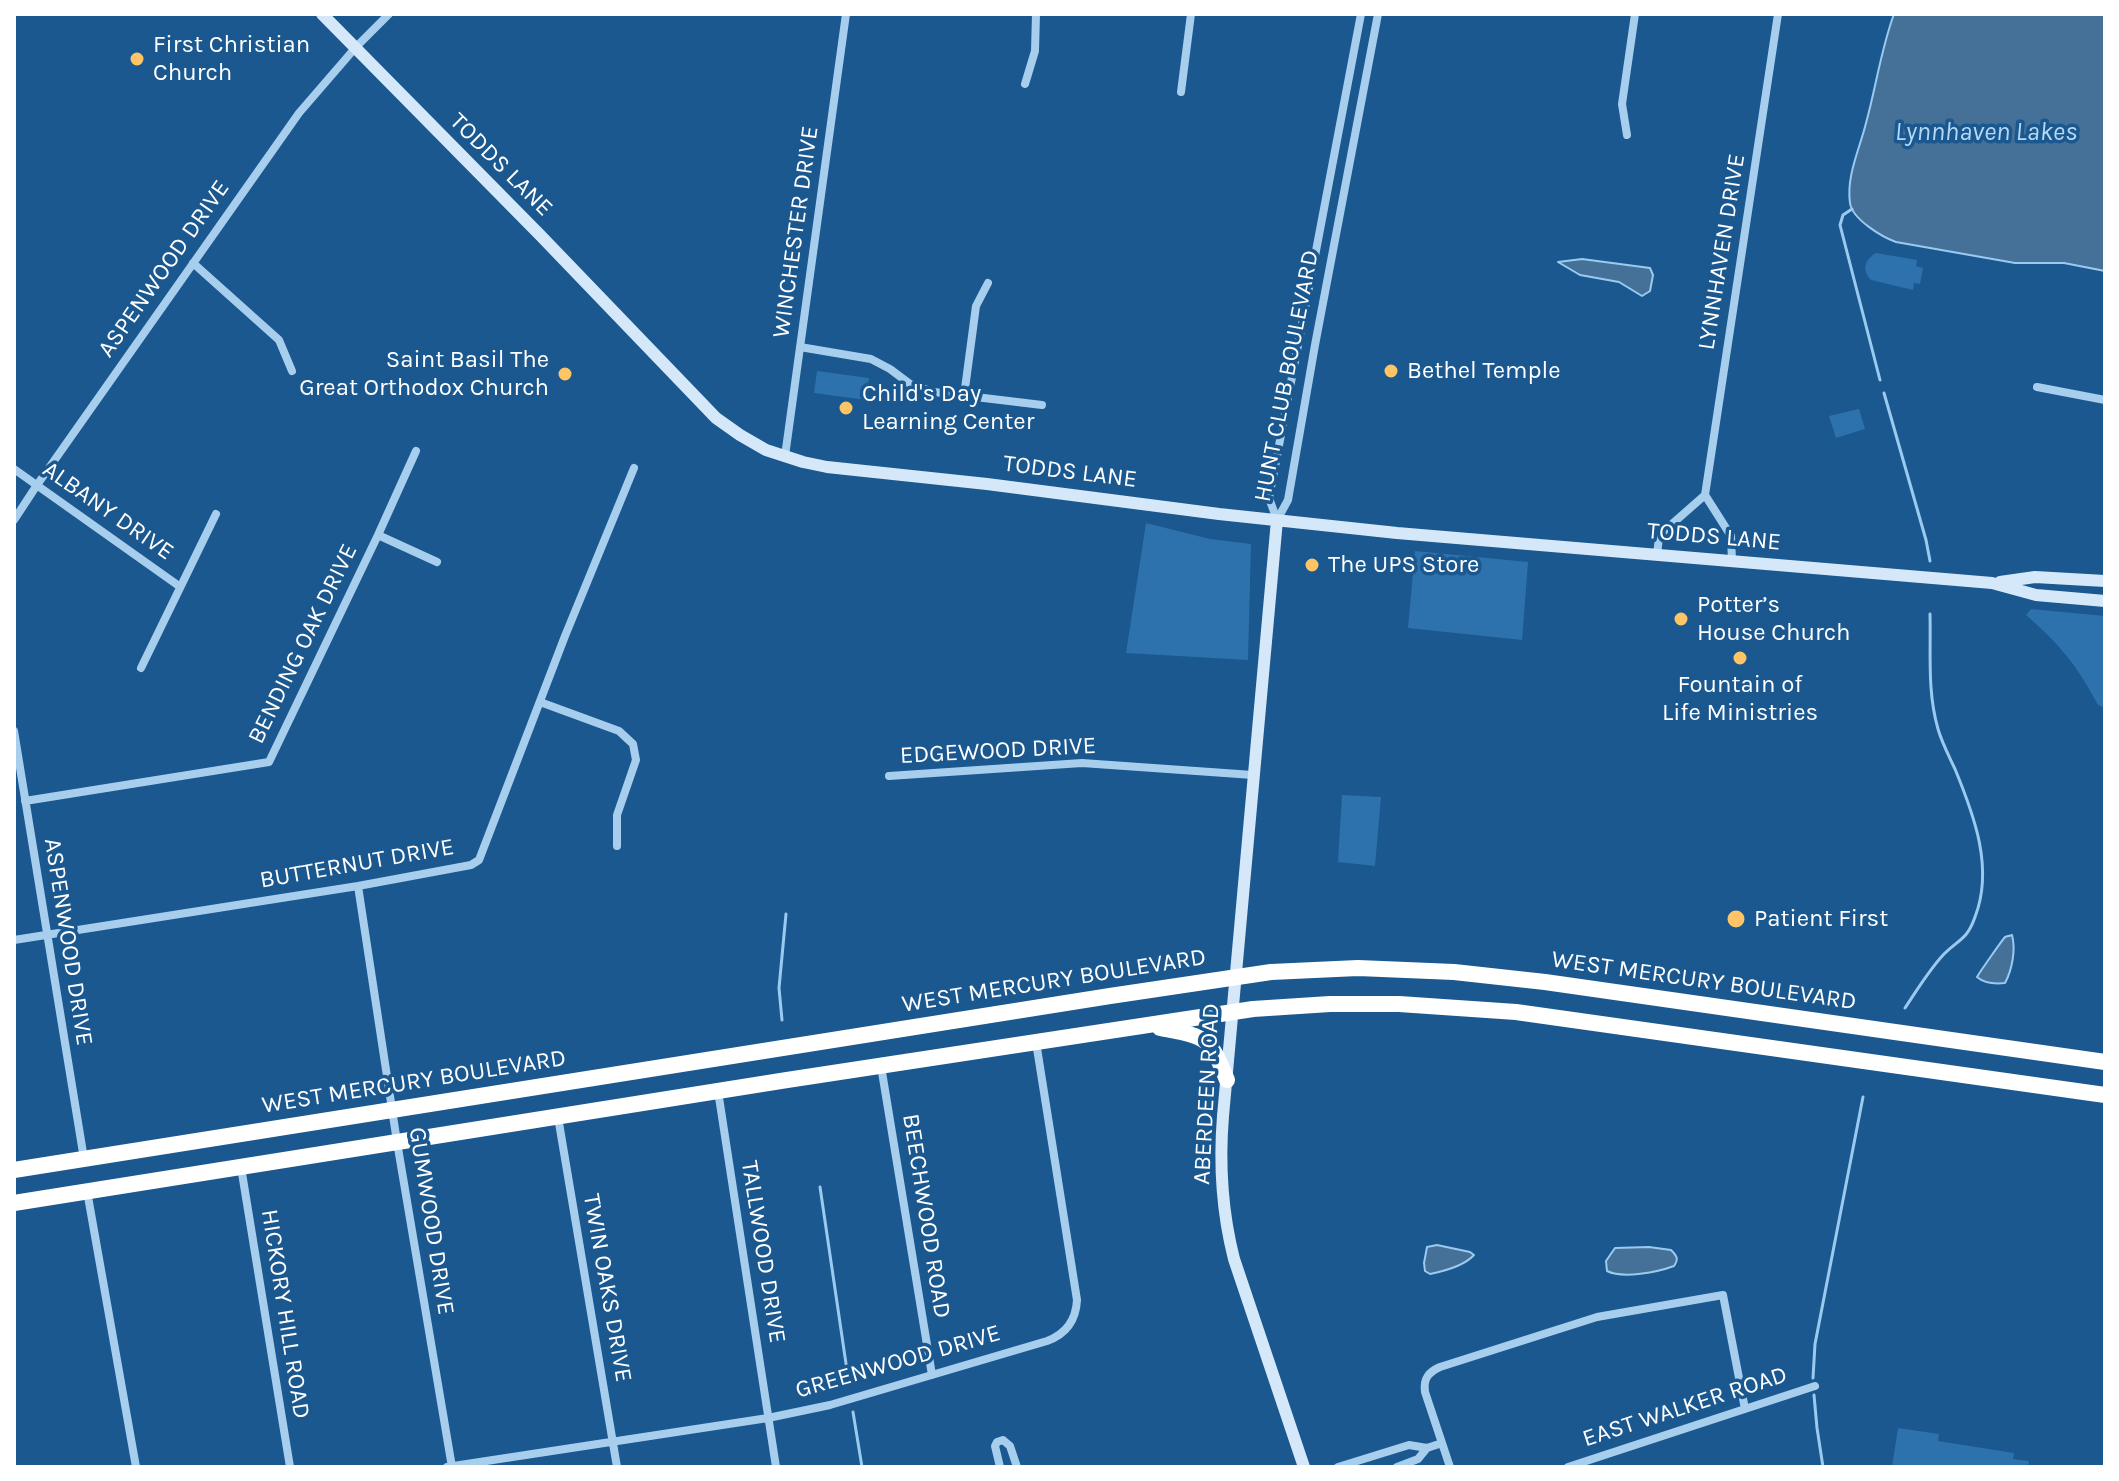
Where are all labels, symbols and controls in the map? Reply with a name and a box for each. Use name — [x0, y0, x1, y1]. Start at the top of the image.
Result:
place label: First Christian Church — [153, 31, 310, 87]
marker: First Christian Church — [128, 50, 146, 68]
street label: TODDS LANE — [443, 107, 559, 223]
water label: Lynnhaven Lakes — [1895, 117, 2077, 149]
street label: WINCHESTER DRIVE — [767, 124, 825, 340]
street label: LYNNHAVEN DRIVE — [1692, 152, 1752, 352]
street label: ASPENWOOD DRIVE — [92, 175, 236, 363]
street label: HUNT CLUB BOULEVARD — [1248, 248, 1326, 504]
place label: Saint Basil The Great Orthodox Church — [299, 346, 549, 402]
place label: Bethel Temple — [1407, 357, 1561, 385]
marker: Bethel Temple — [1382, 362, 1400, 380]
marker: Saint Basil The Great Orthodox Church — [556, 365, 574, 383]
place label: Child's Day Learning Center — [862, 380, 1034, 436]
marker: Child's Day Learning Center — [837, 399, 855, 417]
street label: TODDS LANE — [1002, 450, 1138, 494]
street label: ALBANY DRIVE — [37, 455, 179, 567]
street label: TODDS LANE — [1646, 517, 1782, 557]
street label: BENDING OAK DRIVE — [242, 539, 364, 749]
place label: The UPS Store — [1328, 551, 1479, 579]
marker: The UPS Store — [1303, 556, 1321, 574]
place label: Potter’s House Church — [1697, 591, 1851, 647]
marker: Potter’s House Church — [1672, 610, 1690, 628]
marker: Fountain of Life Ministries — [1731, 649, 1749, 667]
place label: Fountain of Life Ministries — [1662, 671, 1818, 727]
street label: EDGEWOOD DRIVE — [899, 731, 1097, 771]
street label: BUTTERNUT DRIVE — [258, 833, 456, 895]
street label: ASPENWOOD DRIVE — [37, 836, 99, 1048]
place label: Patient First — [1754, 905, 1888, 933]
marker: Patient First — [1725, 908, 1747, 930]
street label: WEST MERCURY BOULEVARD — [900, 943, 1208, 1019]
street label: WEST MERCURY BOULEVARD — [1550, 945, 1858, 1017]
street label: ABERDEEN ROAD — [1188, 1003, 1226, 1185]
street label: WEST MERCURY BOULEVARD — [260, 1044, 568, 1120]
street label: BEECHWOOD ROAD — [896, 1112, 956, 1320]
street label: GUMWOOD DRIVE — [402, 1125, 460, 1317]
street label: TALLWOOD DRIVE — [734, 1159, 792, 1345]
street label: TWIN OAKS DRIVE — [576, 1192, 638, 1384]
street label: HICKORY HILL ROAD — [254, 1207, 316, 1421]
street label: GREENWOOD DRIVE — [792, 1319, 1004, 1405]
street label: EAST WALKER ROAD — [1579, 1360, 1791, 1454]

